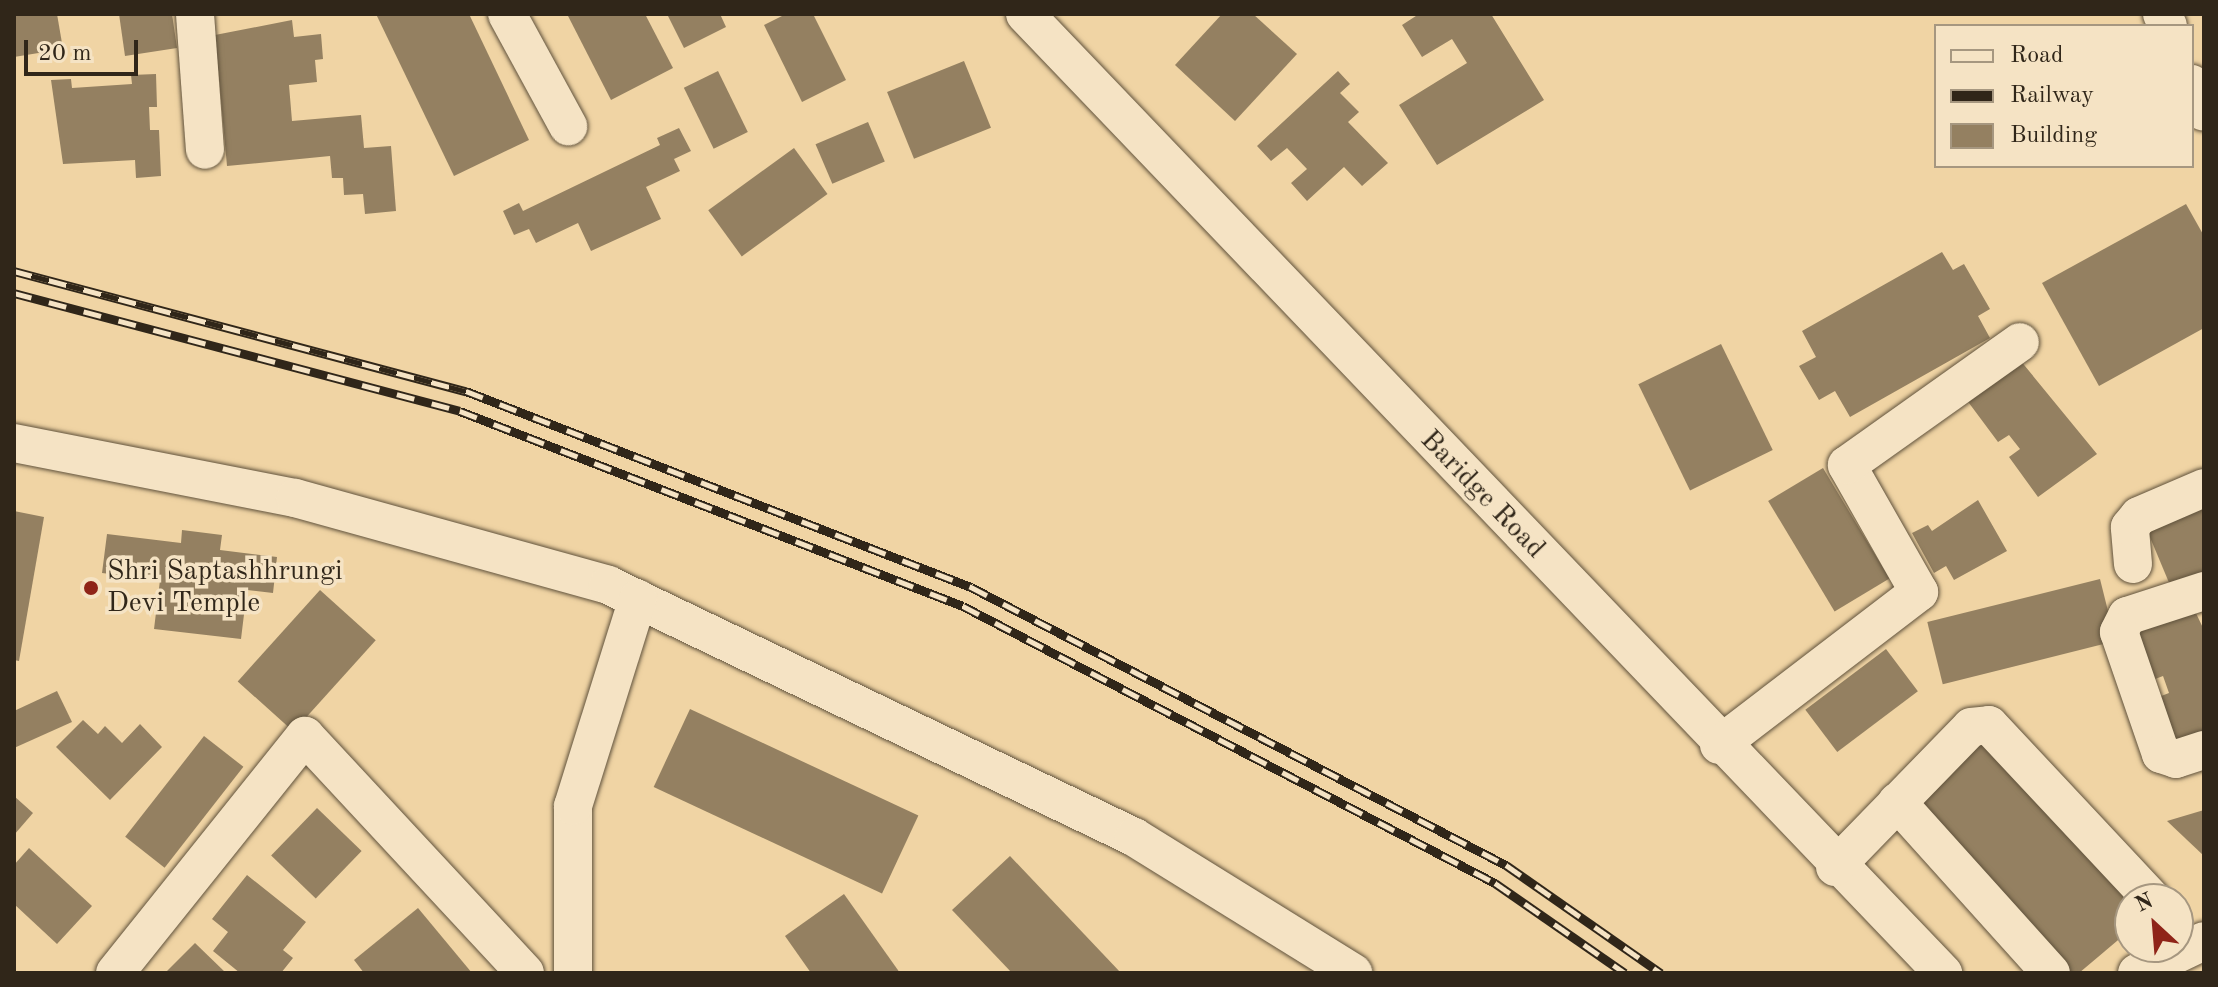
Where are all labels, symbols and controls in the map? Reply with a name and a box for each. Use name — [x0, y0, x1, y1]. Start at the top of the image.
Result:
scale bar — [28, 24, 142, 74]
legend — [1934, 24, 2194, 168]
text: 20 m — [38, 42, 92, 66]
text: Road — [2010, 44, 2063, 68]
text: Railway — [2010, 84, 2094, 108]
text: Building — [2010, 124, 2097, 148]
street label: Baridge Road — [1413, 424, 1551, 566]
place label: Shri Saptashhrungi Devi Temple — [107, 555, 343, 621]
marker: Shri Saptashhrungi Devi Temple — [82, 579, 100, 597]
north arrow — [2114, 883, 2194, 963]
text: N — [2132, 890, 2157, 917]

